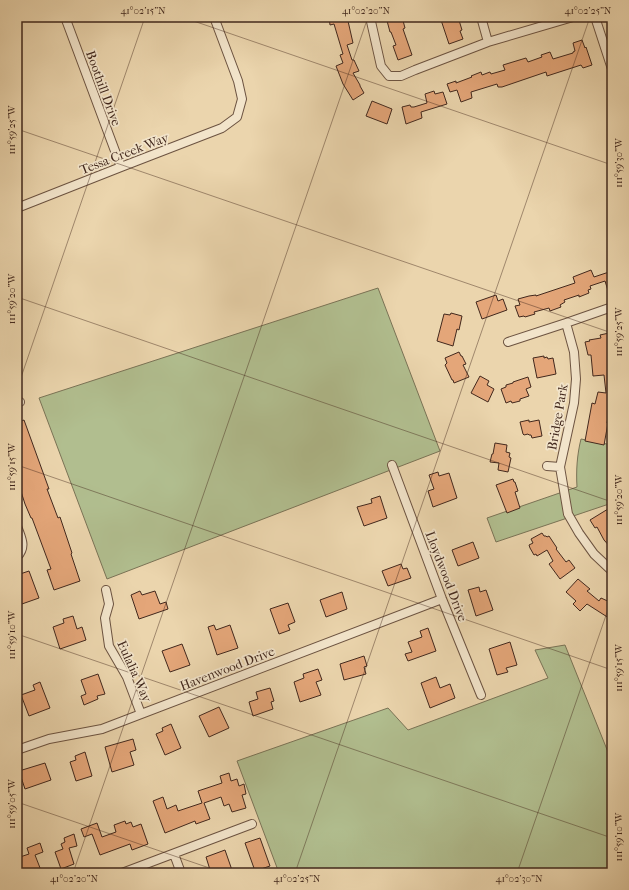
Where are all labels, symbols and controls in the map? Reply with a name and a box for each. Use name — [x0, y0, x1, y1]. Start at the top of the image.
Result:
text: 41°02'15"N — [120, 5, 166, 17]
text: 41°02'20"N — [342, 5, 390, 17]
text: 41°02'25"N — [565, 5, 612, 17]
street label: Boothill Drive — [83, 48, 124, 128]
text: 111°59'25"W — [6, 104, 18, 155]
street label: Tessa Creek Way — [78, 129, 172, 177]
text: 111°59'30"W — [613, 137, 625, 188]
text: 111°59'20"W — [6, 273, 18, 324]
text: 111°59'25"W — [613, 306, 625, 357]
street label: Bridge Park — [544, 383, 571, 451]
text: 111°59'15"W — [6, 442, 18, 491]
text: 111°59'20"W — [613, 474, 625, 525]
street label: Lloydwood Drive — [422, 529, 471, 624]
text: 111°59'10"W — [6, 609, 18, 659]
street label: Eulalia Way — [114, 638, 155, 705]
street label: Havenwood Drive — [178, 643, 277, 693]
text: 111°59'15"W — [613, 643, 625, 692]
text: 111°59'05"W — [6, 778, 18, 829]
text: 111°59'10"W — [613, 811, 625, 861]
text: 41°02'20"N — [50, 873, 98, 885]
text: 41°02'25"N — [274, 873, 321, 885]
text: 41°02'30"N — [495, 873, 543, 885]

